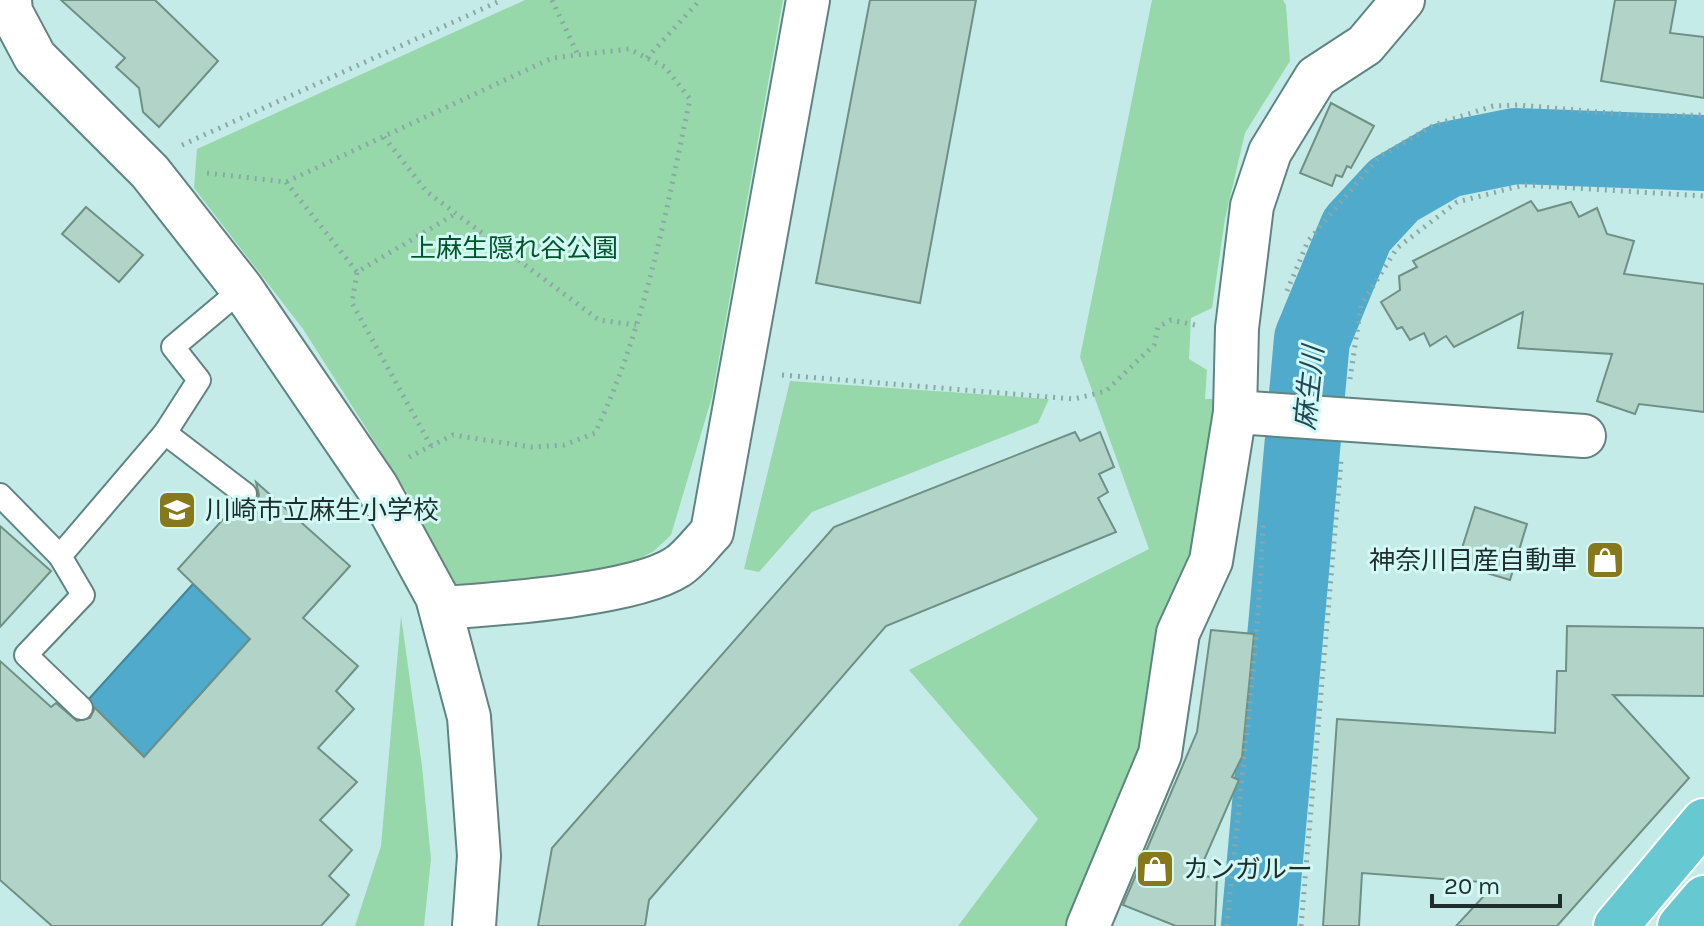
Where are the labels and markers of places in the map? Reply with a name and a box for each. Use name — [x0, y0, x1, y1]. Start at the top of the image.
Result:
school or university icon: 川崎市立麻生小学校 — [156, 489, 198, 531]
place label: 川崎市立麻生小学校 — [205, 495, 439, 526]
shop icon: 神奈川日産自動車 — [1584, 539, 1626, 581]
place label: 神奈川日産自動車 — [1369, 545, 1577, 576]
shop icon: カンガルー — [1134, 848, 1176, 890]
place label: カンガルー — [1183, 854, 1313, 885]

